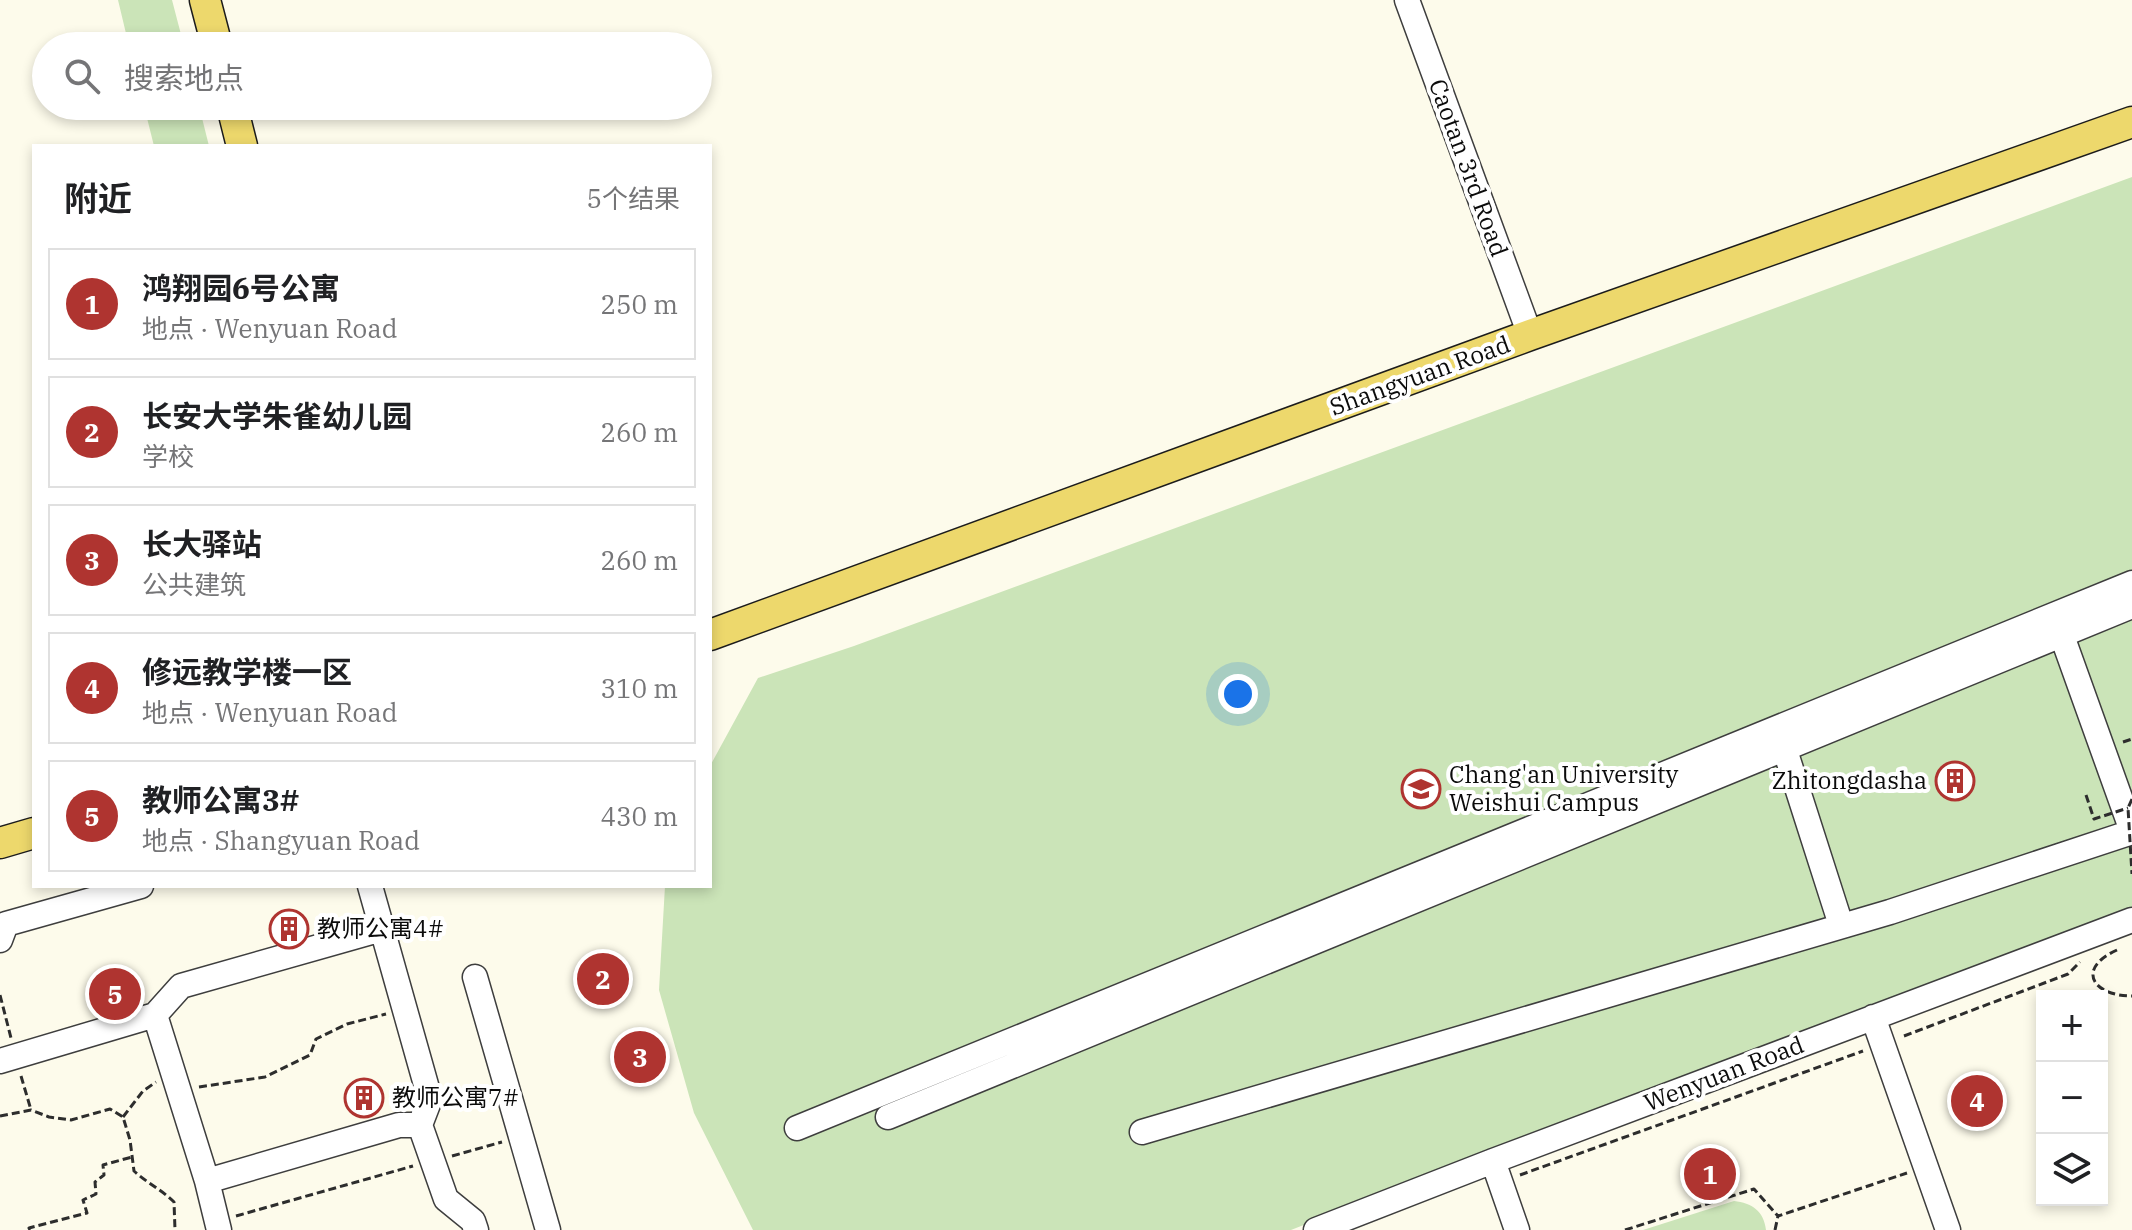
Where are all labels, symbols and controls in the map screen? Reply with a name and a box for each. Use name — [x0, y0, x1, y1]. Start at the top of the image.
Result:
search box — [32, 32, 712, 120]
icon: search — [60, 54, 104, 98]
text: 搜索地点 — [124, 58, 244, 97]
street label: Caotan 3rd Road — [1422, 74, 1516, 261]
text: 附近 — [64, 176, 132, 220]
text: 5个结果 — [586, 181, 680, 215]
text: 鸿翔园6号公寓 — [142, 268, 340, 307]
text: 1 — [84, 287, 100, 321]
text: 250 m — [600, 287, 678, 321]
text: 地点 · Wenyuan Road — [142, 311, 398, 345]
street label: Shangyuan Road — [1325, 328, 1514, 423]
text: 长安大学朱雀幼儿园 — [142, 396, 412, 435]
text: 2 — [84, 415, 100, 449]
text: 260 m — [600, 415, 678, 449]
text: 学校 — [142, 439, 194, 473]
text: 长大驿站 — [142, 524, 262, 563]
text: 3 — [84, 543, 100, 577]
text: 260 m — [600, 543, 678, 577]
text: 公共建筑 — [142, 567, 246, 601]
text: 修远教学楼一区 — [142, 652, 352, 691]
text: 4 — [84, 671, 100, 705]
text: 310 m — [600, 671, 678, 705]
your location — [1218, 674, 1258, 714]
text: 地点 · Wenyuan Road — [142, 695, 398, 729]
place label: Chang'an University Weishui Campus — [1449, 758, 1679, 818]
building icon: Zhitongdasha — [1934, 760, 1976, 802]
place label: Zhitongdasha — [1771, 764, 1927, 796]
school or university icon: Chang'an University Weishui Campus — [1400, 768, 1442, 810]
text: 教师公寓3# — [142, 780, 299, 819]
text: 5 — [84, 799, 100, 833]
text: 430 m — [600, 799, 678, 833]
text: 地点 · Shangyuan Road — [142, 823, 420, 857]
building icon: 教师公寓4# — [268, 908, 310, 950]
place label: 教师公寓4# — [317, 912, 444, 944]
pin: 2 — [577, 949, 629, 1009]
pin: 5 — [89, 964, 141, 1024]
map controls — [2036, 990, 2108, 1206]
button: + — [2036, 990, 2108, 1062]
pin: 3 — [614, 1027, 666, 1087]
street label: Wenyuan Road — [1639, 1028, 1808, 1118]
button: − — [2036, 1062, 2108, 1134]
pin: 4 — [1951, 1071, 2003, 1131]
building icon: 教师公寓7# — [343, 1077, 385, 1119]
place label: 教师公寓7# — [392, 1081, 519, 1113]
button: layers — [2036, 1134, 2108, 1206]
pin: 1 — [1684, 1144, 1736, 1204]

